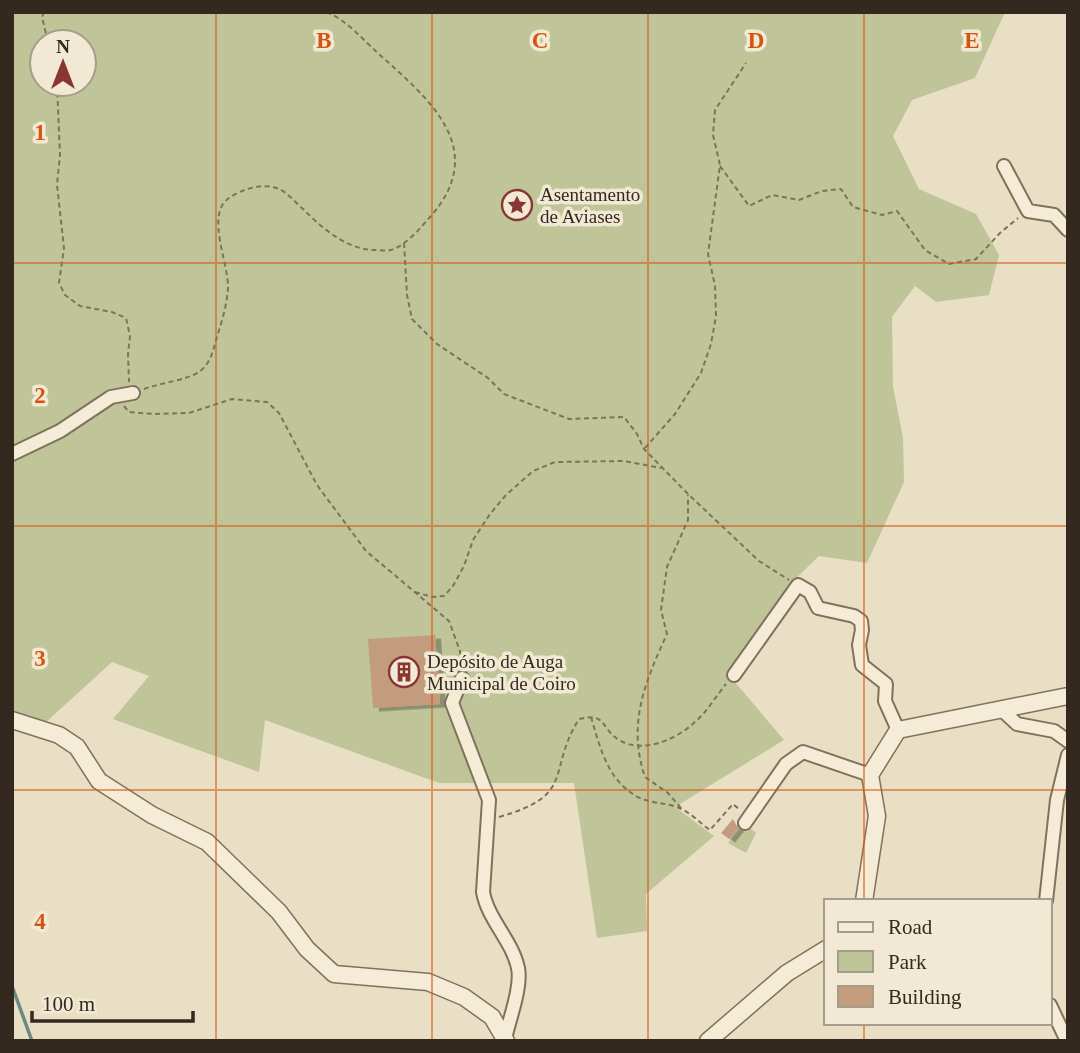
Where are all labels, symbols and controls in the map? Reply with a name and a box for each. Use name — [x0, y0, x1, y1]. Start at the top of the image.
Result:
north arrow — [28, 28, 98, 98]
text: B — [316, 28, 332, 53]
text: C — [532, 28, 548, 53]
text: D — [748, 28, 764, 53]
text: E — [964, 28, 980, 53]
text: N — [56, 36, 70, 57]
text: 1 — [34, 120, 46, 145]
place label: Asentamento de Aviases — [540, 184, 640, 227]
place icon: Asentamento de Aviases — [500, 188, 534, 222]
text: 2 — [34, 383, 46, 408]
text: 3 — [34, 646, 46, 671]
place label: Depósito de Auga Municipal de Coiro — [427, 651, 576, 694]
building icon: Depósito de Auga Municipal de Coiro — [387, 655, 421, 689]
legend — [824, 899, 1052, 1025]
text: 4 — [34, 909, 46, 934]
text: Road — [888, 915, 933, 939]
text: Park — [888, 950, 927, 974]
scale bar — [32, 979, 192, 1023]
text: Building — [888, 985, 962, 1009]
text: 100 m — [42, 992, 95, 1016]

